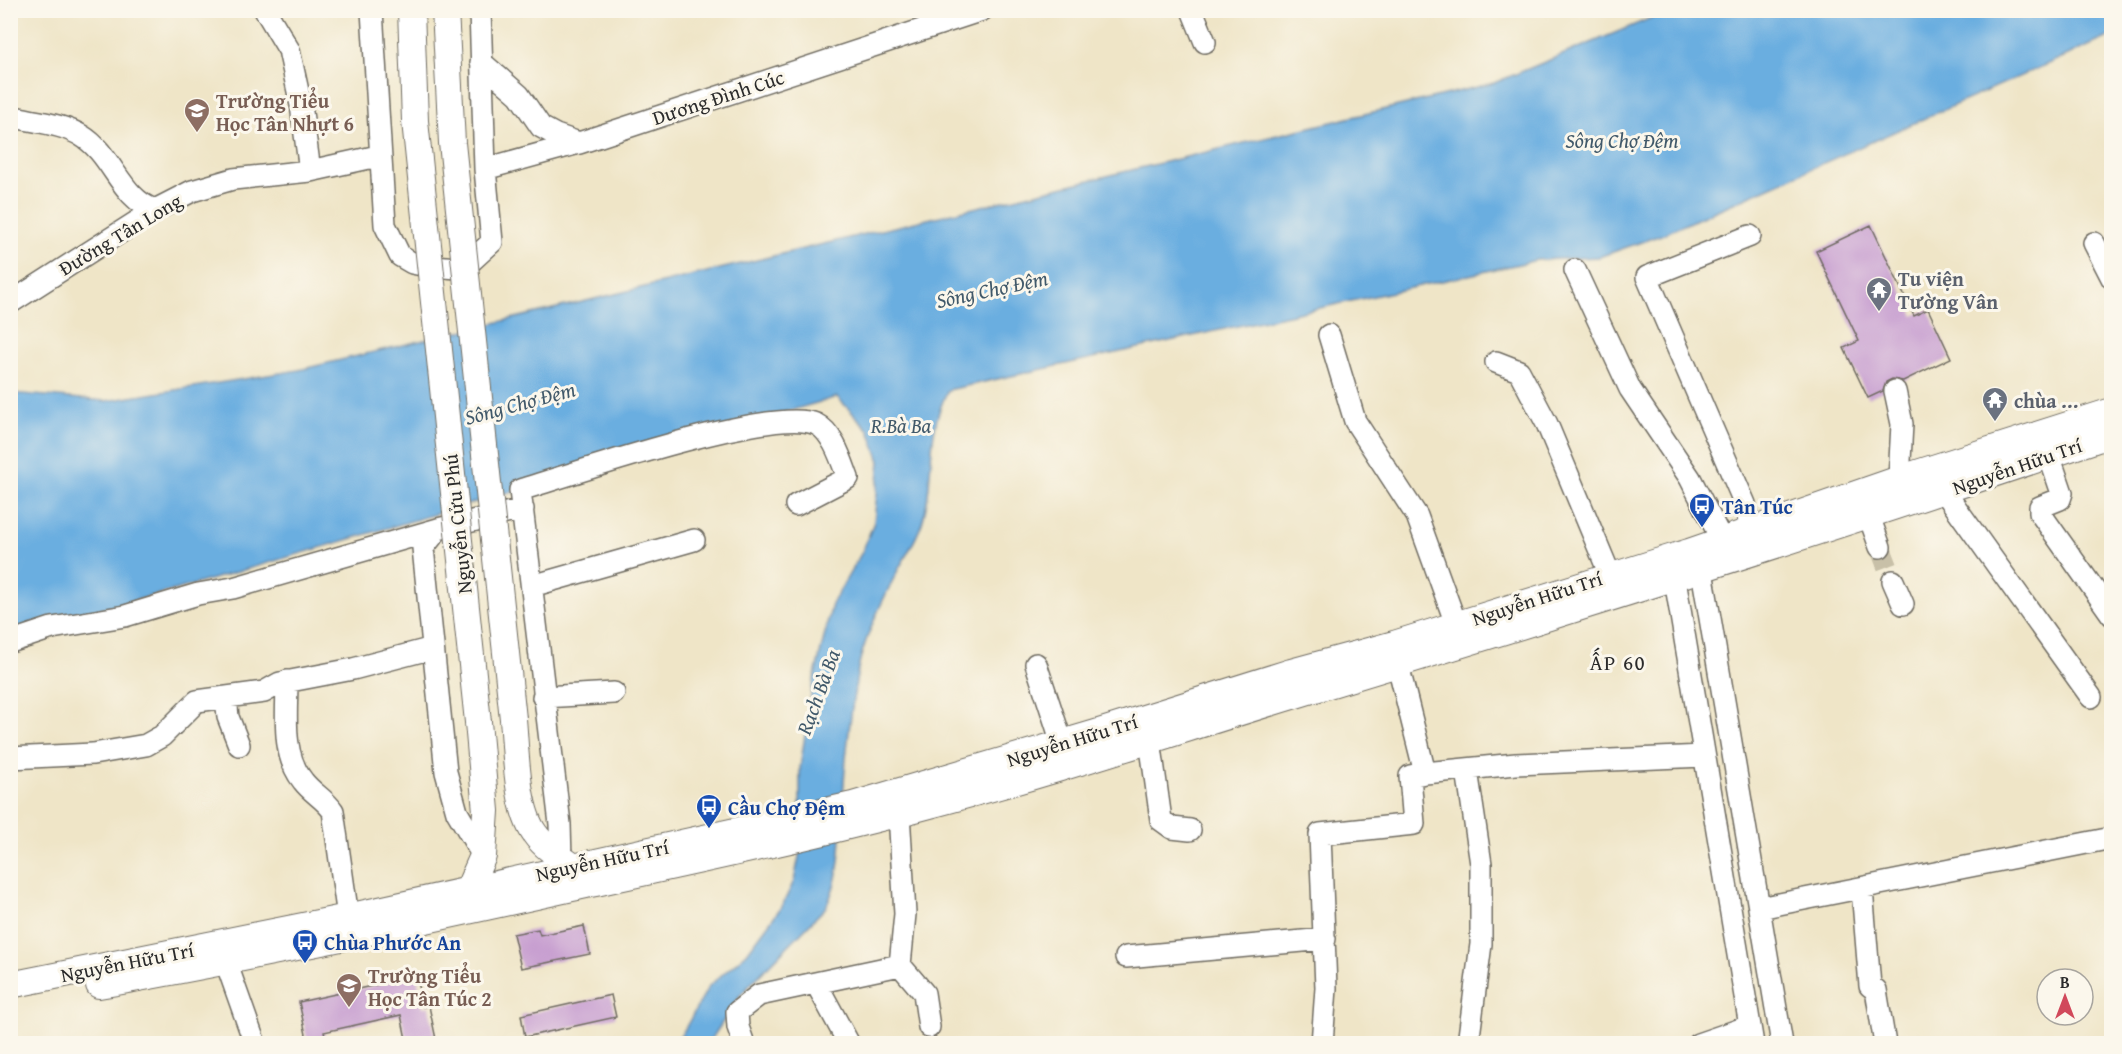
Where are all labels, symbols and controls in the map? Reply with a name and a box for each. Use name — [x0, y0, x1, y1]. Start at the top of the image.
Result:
street label: Dương Đình Cúc — [649, 62, 788, 132]
place label: Trường Tiểu Học Tân Nhựt 6 — [216, 86, 354, 138]
school or university icon: Trường Tiểu Học Tân Nhựt 6 — [182, 96, 212, 134]
water label: Sông Chợ Đệm — [1565, 125, 1679, 156]
street label: Đường Tân Long — [53, 186, 187, 282]
water label: Sông Chợ Đệm — [933, 262, 1051, 316]
place label: Tu viện Tường Vân — [1898, 264, 1998, 316]
temple icon: Tu viện Tường Vân — [1864, 275, 1894, 313]
water label: Sông Chợ Đệm — [461, 373, 579, 433]
temple icon: chùa … — [1980, 385, 2010, 423]
place label: chùa … — [2014, 386, 2078, 415]
water label: R.Bà Ba — [870, 410, 932, 441]
street label: Nguyễn Hữu Trí — [1948, 430, 2086, 502]
street label: Nguyễn Cửu Phú — [435, 452, 479, 595]
bus stop icon: Tân Túc — [1687, 491, 1717, 529]
place label: Tân Túc — [1722, 492, 1793, 521]
street label: Nguyễn Hữu Trí — [1468, 563, 1606, 633]
water label: Rạch Bà Ba — [788, 645, 848, 740]
district label: ẤP 60 — [1590, 647, 1646, 678]
street label: Nguyễn Hữu Trí — [1003, 706, 1141, 774]
bus stop icon: Cầu Chợ Đệm — [694, 792, 724, 830]
place label: Cầu Chợ Đệm — [728, 793, 845, 822]
street label: Nguyễn Hữu Trí — [533, 832, 671, 888]
bus stop icon: Chùa Phước An — [290, 927, 320, 965]
place label: Chùa Phước An — [324, 928, 461, 957]
street label: Nguyễn Hữu Trí — [58, 935, 196, 989]
place label: Trường Tiểu Học Tân Túc 2 — [368, 961, 492, 1013]
north arrow — [2035, 967, 2095, 1027]
text: B — [2060, 970, 2070, 994]
school or university icon: Trường Tiểu Học Tân Túc 2 — [334, 971, 364, 1009]

